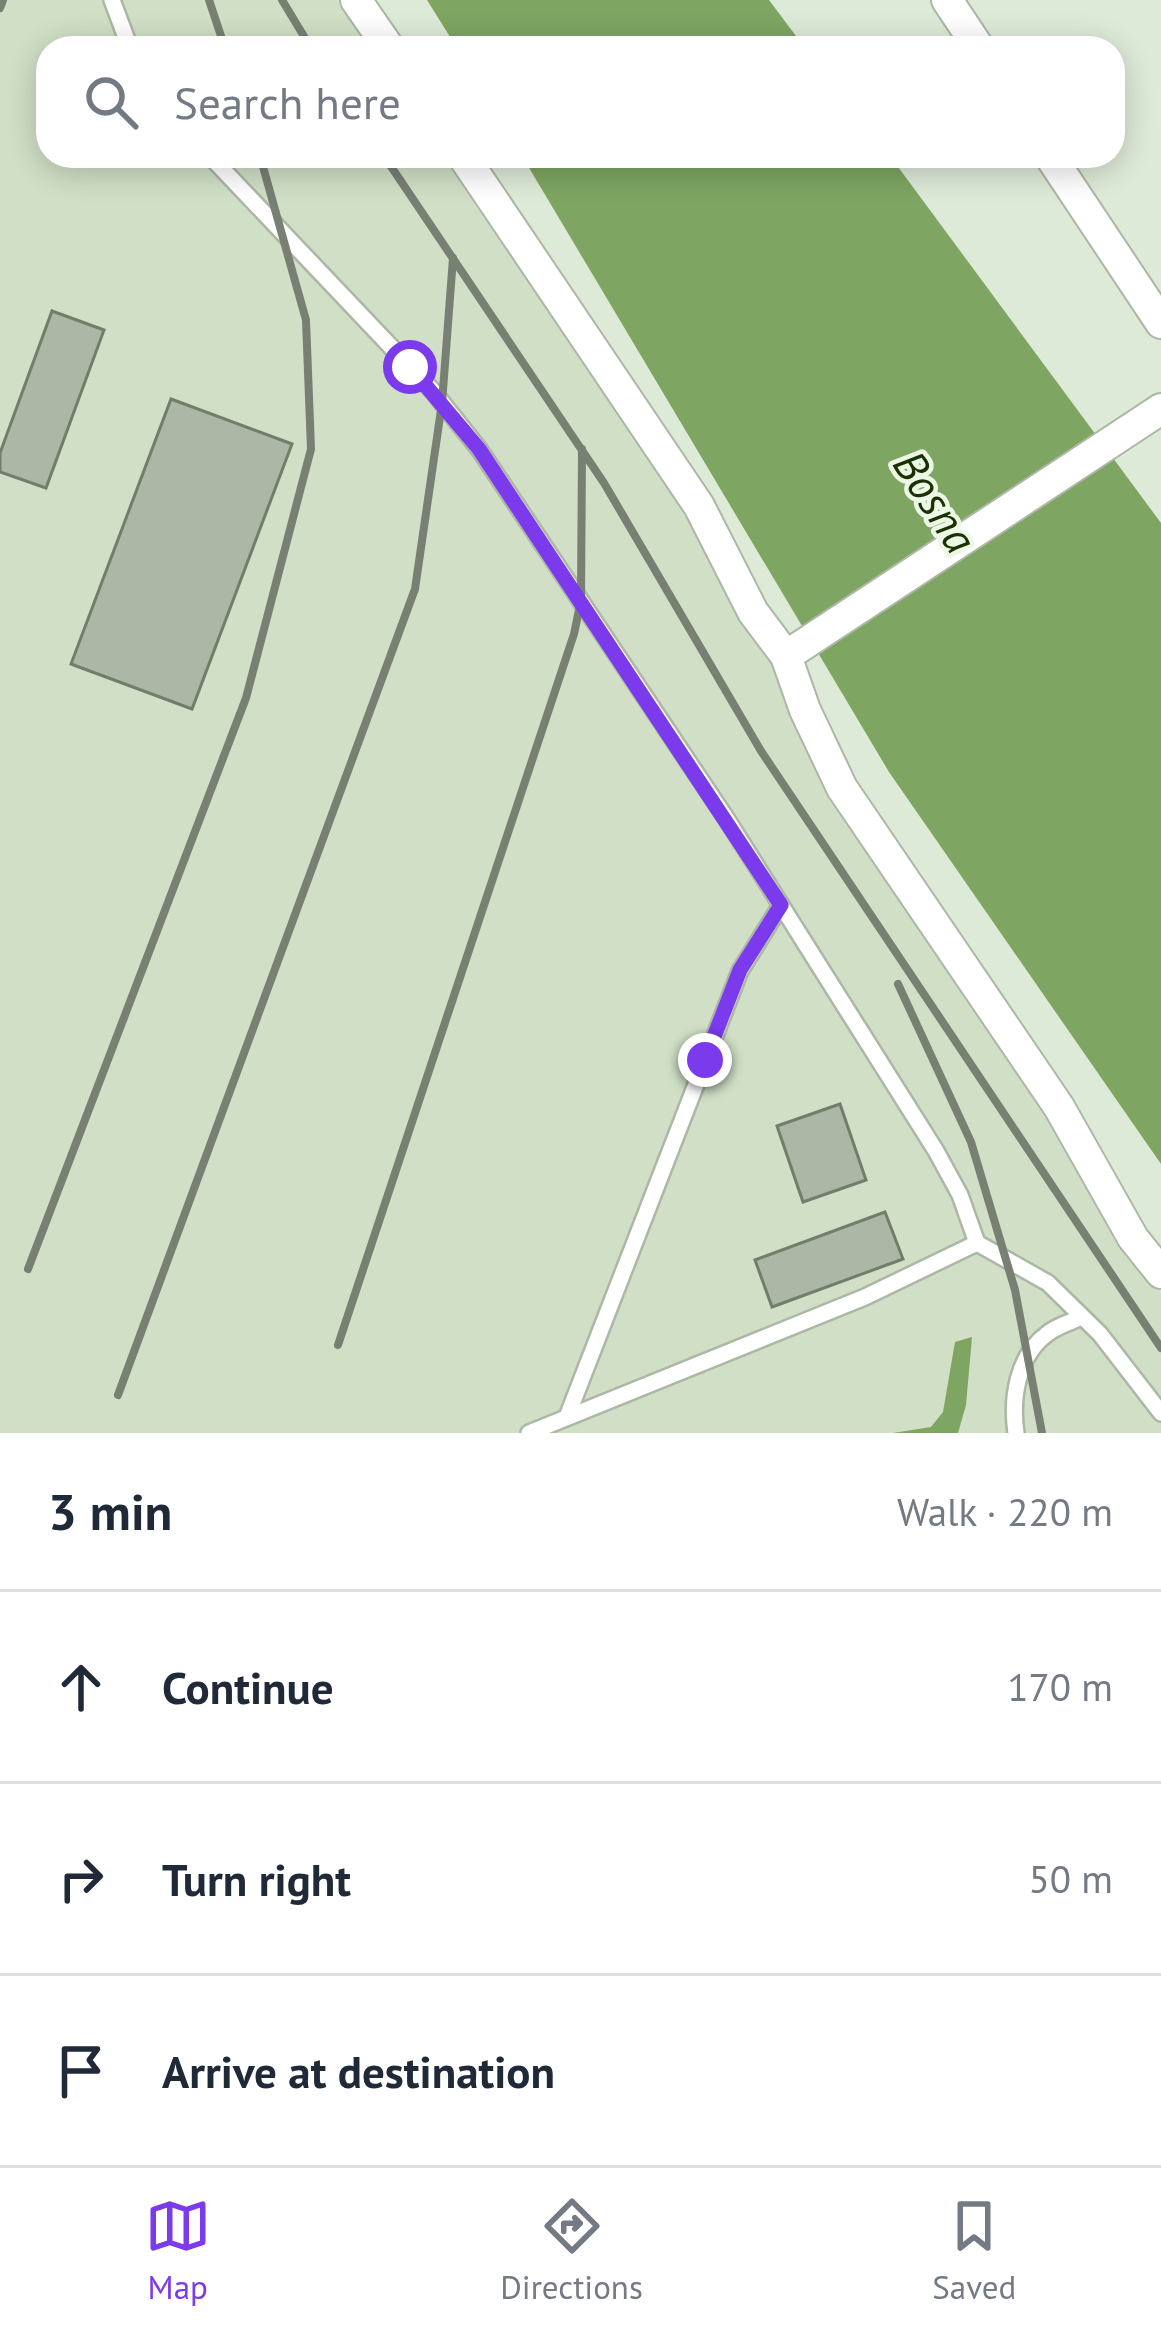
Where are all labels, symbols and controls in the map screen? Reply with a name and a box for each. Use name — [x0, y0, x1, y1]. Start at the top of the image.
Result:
search box — [36, 36, 1125, 168]
icon: search — [78, 69, 144, 135]
text: Search here — [174, 73, 401, 131]
route start — [383, 340, 437, 394]
water label: Bosna — [882, 439, 991, 563]
route end — [678, 1033, 732, 1087]
text: 3 min — [48, 1478, 172, 1544]
text: Walk · 220 m — [897, 1486, 1113, 1537]
icon: ahead — [48, 1654, 114, 1720]
text: Continue — [162, 1658, 334, 1716]
text: 170 m — [1007, 1661, 1113, 1712]
icon: right — [48, 1846, 114, 1912]
text: Turn right — [162, 1850, 351, 1908]
text: 50 m — [1028, 1853, 1113, 1904]
icon: arrive — [48, 2038, 114, 2104]
text: Arrive at destination — [162, 2042, 555, 2100]
tab: Map — [145, 2193, 211, 2308]
tab: Directions — [500, 2193, 643, 2308]
tab: Saved — [932, 2193, 1016, 2308]

